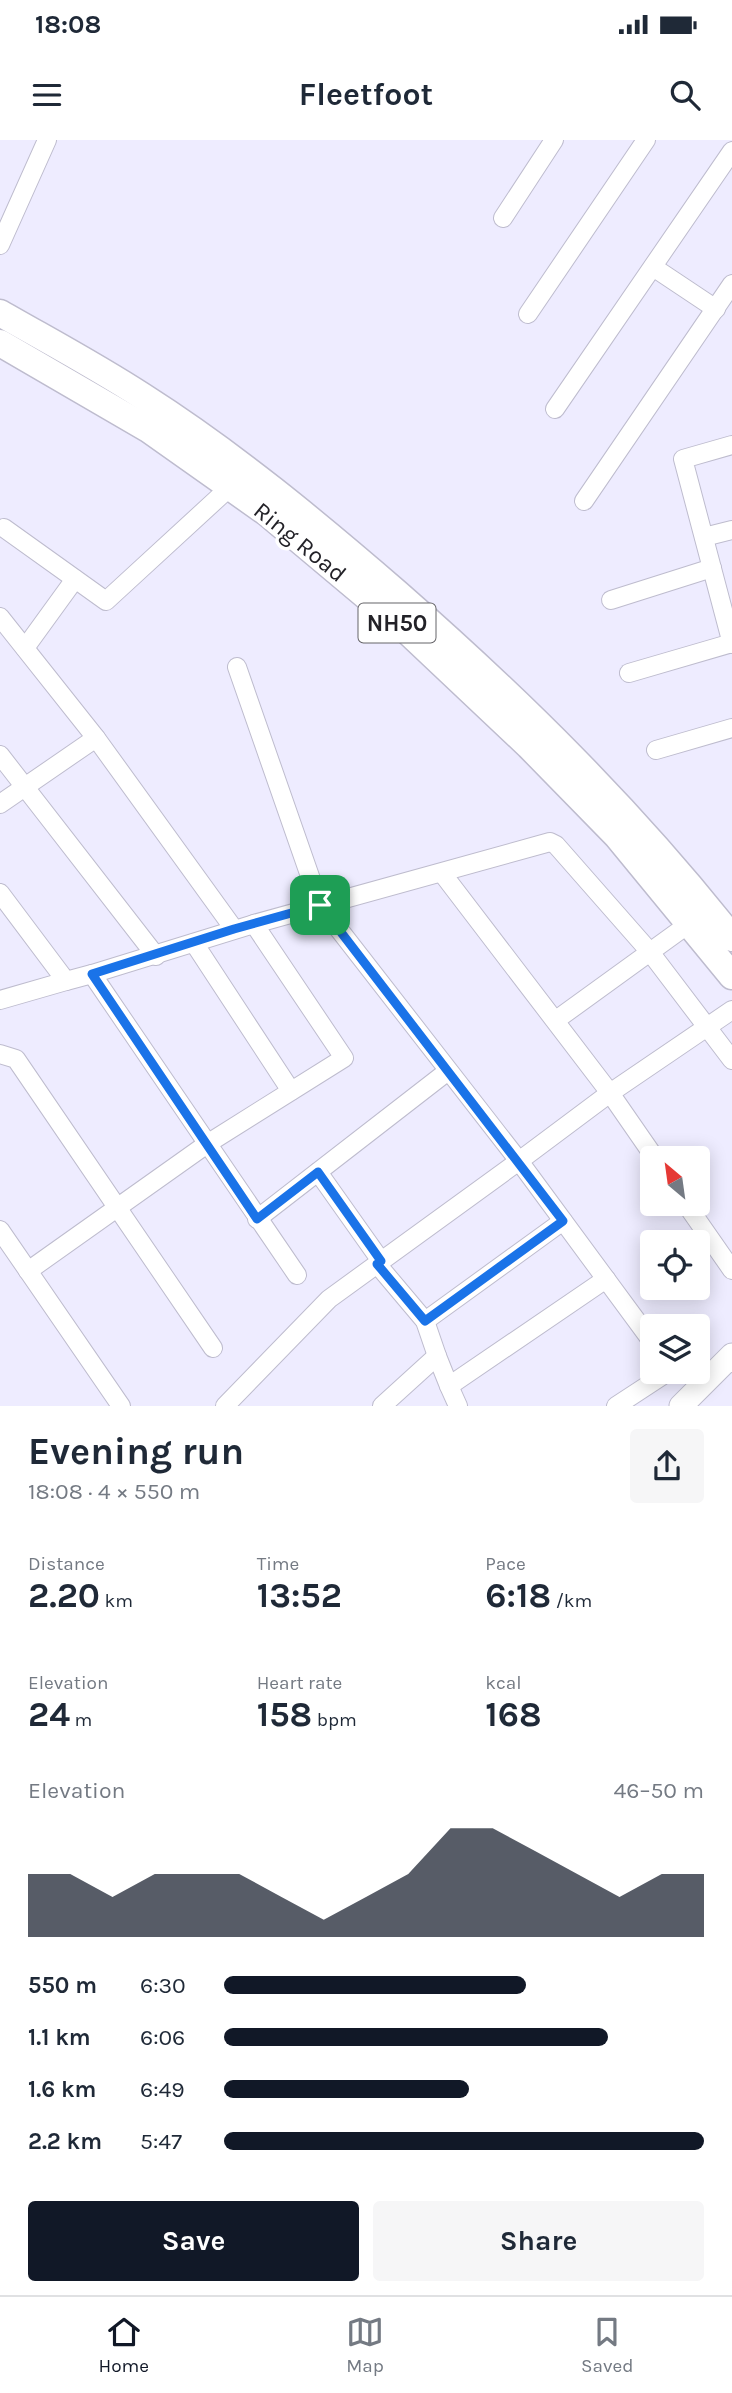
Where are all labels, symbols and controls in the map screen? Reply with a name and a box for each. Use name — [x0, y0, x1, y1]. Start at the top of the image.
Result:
text: 18:08 — [35, 9, 101, 40]
icon: menu — [28, 76, 66, 114]
text: Fleetfoot — [299, 76, 433, 113]
icon: search — [666, 76, 704, 114]
street label: Ring Road — [248, 496, 352, 588]
road number: NH50 — [358, 603, 436, 643]
pin — [290, 875, 350, 935]
icon: arrive — [301, 886, 339, 924]
north arrow — [640, 1146, 710, 1216]
map controls — [640, 1146, 710, 1384]
button: locate — [640, 1230, 710, 1300]
button: layers — [640, 1314, 710, 1384]
text: Evening run — [28, 1429, 244, 1474]
button: share — [630, 1429, 704, 1503]
text: 18:08 · 4 × 550 m — [28, 1478, 200, 1505]
text: Distance — [28, 1553, 105, 1575]
text: Time — [257, 1553, 299, 1575]
text: Pace — [485, 1553, 526, 1575]
text: 2.20 — [28, 1575, 100, 1616]
text: 13:52 — [257, 1575, 342, 1616]
text: 6:18 — [485, 1575, 551, 1616]
text: km — [100, 1590, 133, 1612]
text: /km — [551, 1590, 592, 1612]
text: Elevation — [28, 1672, 108, 1694]
text: Heart rate — [257, 1672, 342, 1694]
text: kcal — [485, 1672, 522, 1694]
text: 24 — [28, 1694, 70, 1735]
text: 158 — [257, 1694, 312, 1735]
text: 168 — [485, 1694, 542, 1735]
text: m — [70, 1709, 92, 1731]
text: bpm — [312, 1709, 357, 1731]
text: Elevation — [28, 1777, 125, 1804]
text: 46–50 m — [614, 1777, 704, 1804]
text: 550 m — [28, 1972, 97, 1999]
text: 6:30 — [140, 1972, 186, 1999]
text: 1.1 km — [28, 2024, 91, 2051]
text: 6:06 — [140, 2024, 185, 2051]
text: 1.6 km — [28, 2076, 96, 2103]
text: 6:49 — [140, 2076, 185, 2103]
text: 2.2 km — [28, 2128, 102, 2155]
text: 5:47 — [140, 2128, 182, 2155]
button: Save — [28, 2201, 359, 2281]
button: Share — [373, 2201, 704, 2281]
tab: Home — [98, 2313, 149, 2377]
tab: Map — [346, 2313, 384, 2377]
tab: Saved — [581, 2313, 634, 2377]

